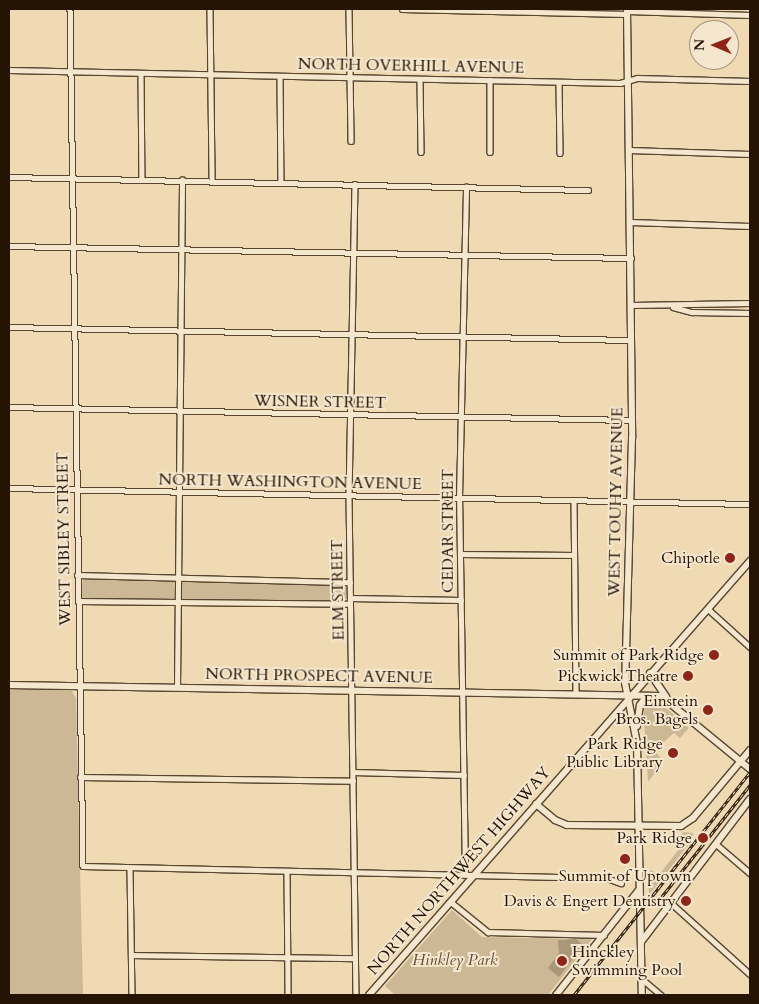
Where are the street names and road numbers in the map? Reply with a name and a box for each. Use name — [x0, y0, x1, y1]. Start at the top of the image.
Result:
street label: NORTH OVERHILL AVENUE — [298, 54, 524, 78]
street label: WISNER STREET — [254, 391, 386, 413]
street label: WEST TOUHY AVENUE — [605, 407, 627, 597]
street label: WEST SIBLEY STREET — [53, 452, 75, 626]
street label: CEDAR STREET — [438, 469, 458, 593]
street label: NORTH WASHINGTON AVENUE — [158, 470, 422, 494]
street label: ELM STREET — [328, 539, 348, 641]
street label: NORTH PROSPECT AVENUE — [205, 664, 433, 688]
street label: NORTH NORTHWEST HIGHWAY — [363, 763, 555, 979]

